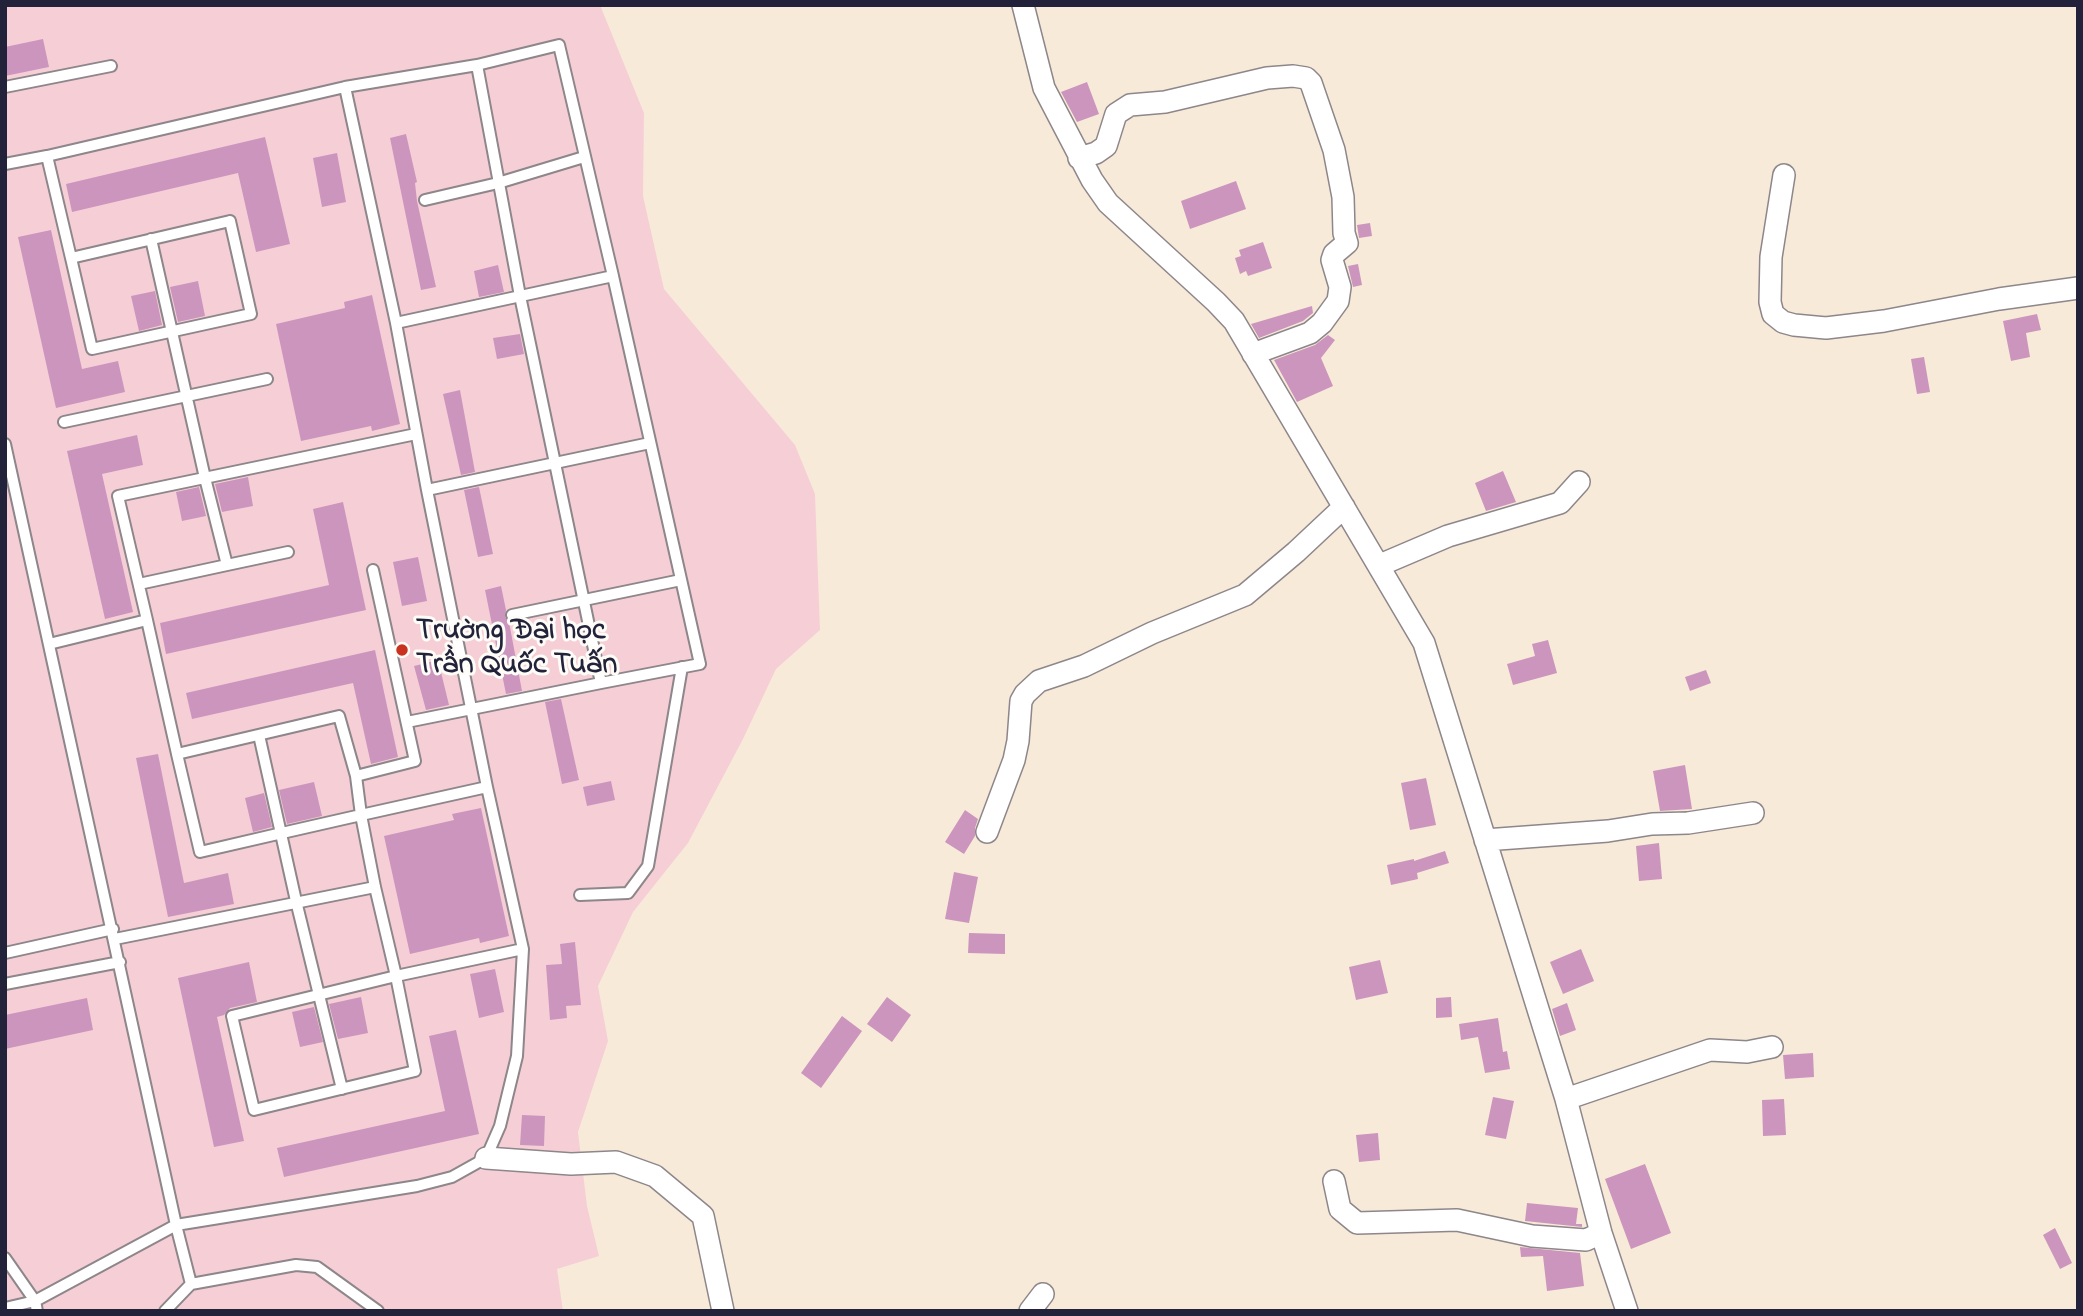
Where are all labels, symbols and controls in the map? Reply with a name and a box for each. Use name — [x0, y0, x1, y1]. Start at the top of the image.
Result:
place label: Trường Đại học Trần Quốc Tuấn — [416, 615, 617, 686]
marker: Trường Đại học Trần Quốc Tuấn — [394, 642, 410, 658]

